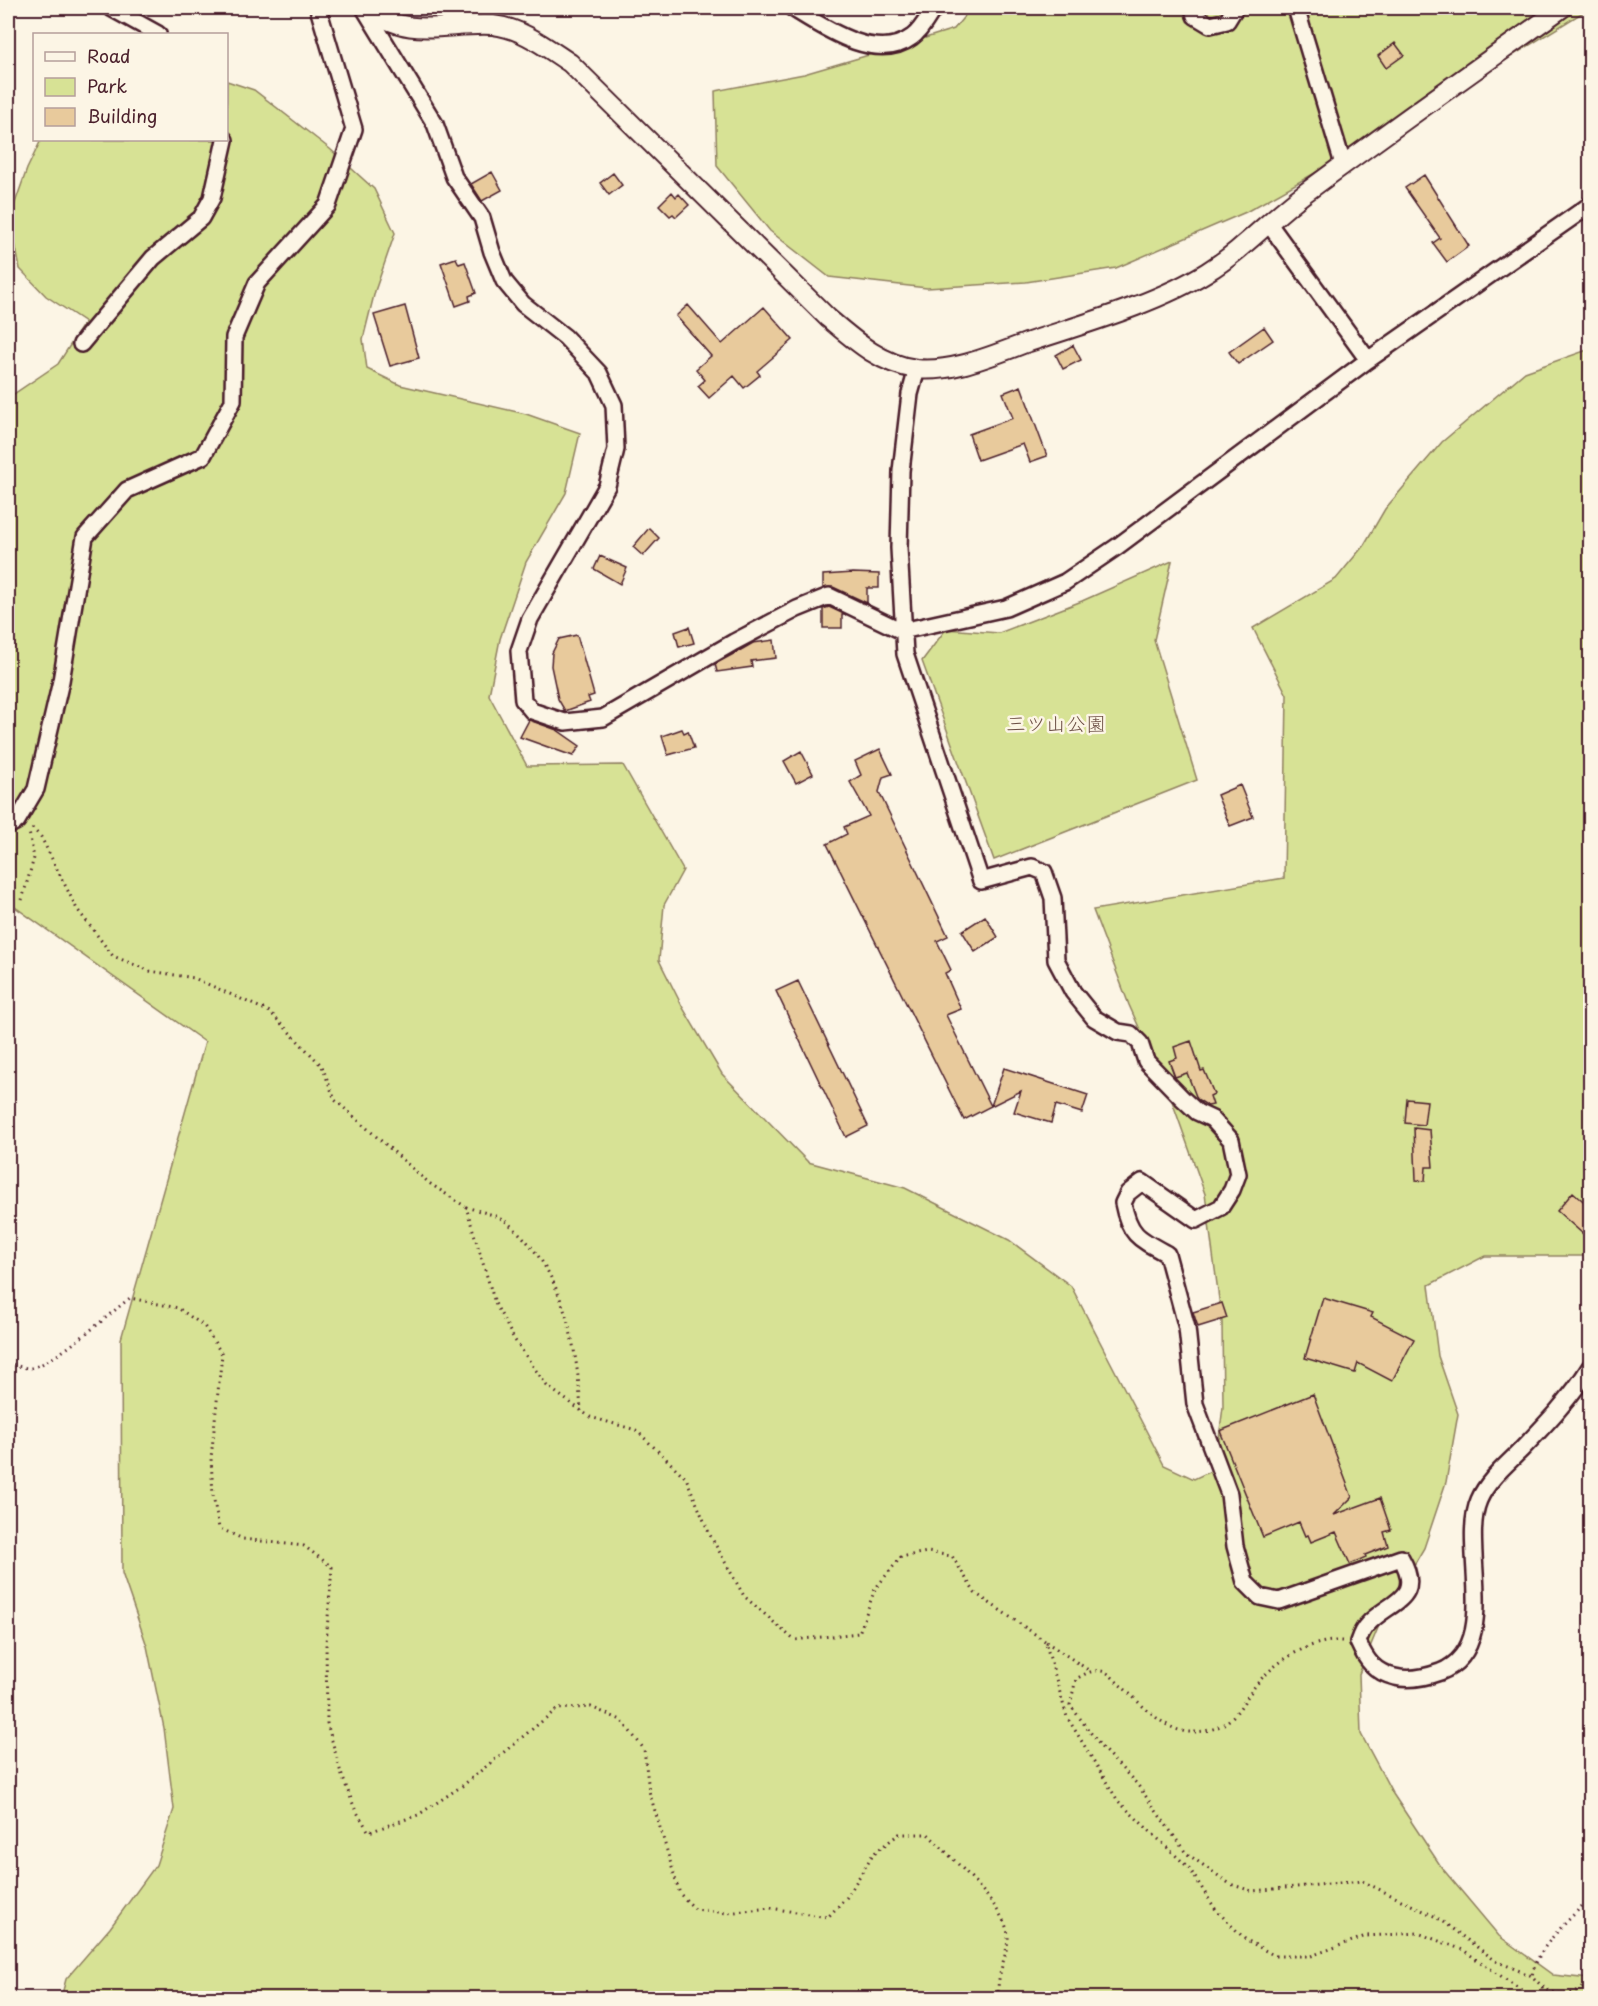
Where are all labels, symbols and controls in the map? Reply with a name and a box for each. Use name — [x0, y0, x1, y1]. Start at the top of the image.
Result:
legend — [33, 33, 228, 141]
text: Road — [87, 42, 131, 69]
text: Park — [87, 72, 127, 99]
text: Building — [87, 102, 157, 129]
park label: 三ツ山公園 — [1006, 708, 1106, 738]

